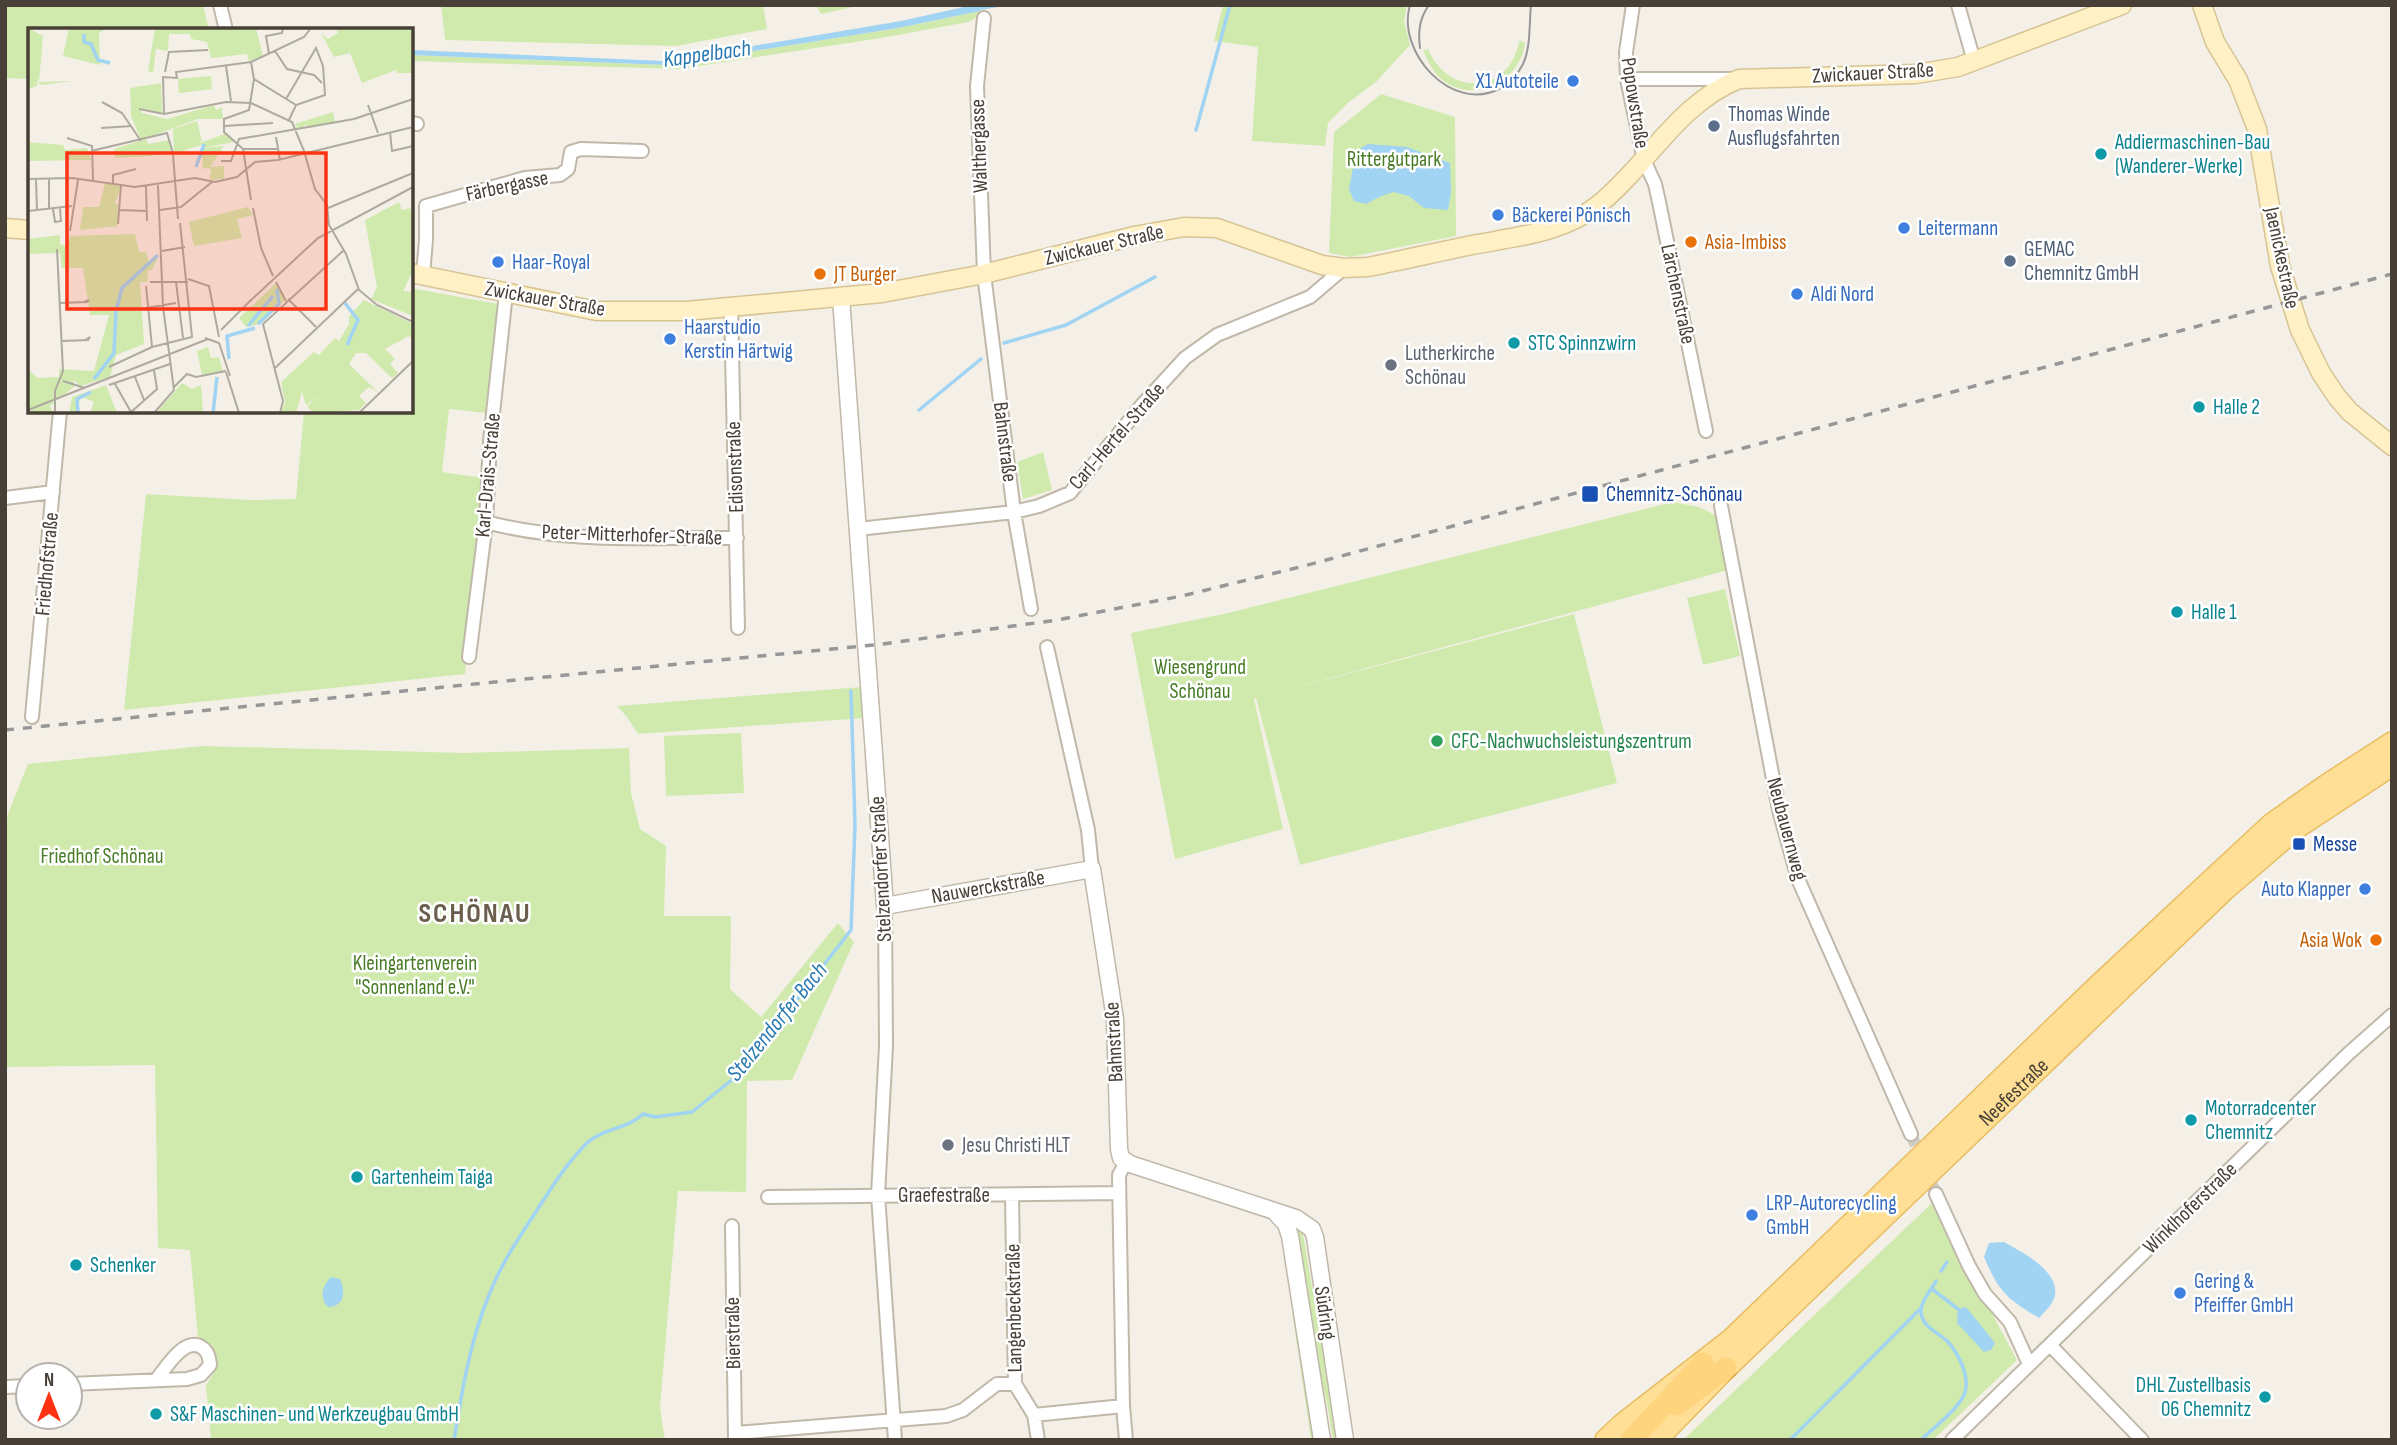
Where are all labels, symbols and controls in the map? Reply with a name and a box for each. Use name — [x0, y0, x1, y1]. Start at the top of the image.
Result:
inset map — [28, 28, 413, 413]
water label: Kappelbach — [661, 34, 753, 74]
street label: Popowstraße — [1615, 56, 1655, 150]
street label: Zwickauer Straße — [1812, 57, 1934, 89]
place label: X1 Autoteile — [1475, 69, 1559, 94]
marker: X1 Autoteile — [1565, 73, 1581, 89]
street label: Walthergasse — [965, 99, 993, 193]
place label: Thomas Winde Ausflugsfahrten — [1727, 102, 1840, 151]
marker: Thomas Winde Ausflugsfahrten — [1706, 118, 1722, 134]
place label: Addiermaschinen-Bau (Wanderer-Werke) — [2114, 130, 2270, 179]
marker: Addiermaschinen-Bau (Wanderer-Werke) — [2093, 146, 2109, 162]
park label: Rittergutpark — [1347, 147, 1441, 172]
street label: Färbergasse — [463, 165, 551, 207]
place label: Bäckerei Pönisch — [1512, 203, 1631, 228]
street label: Jaenickestraße — [2259, 204, 2305, 311]
marker: Bäckerei Pönisch — [1490, 207, 1506, 223]
place label: Leitermann — [1918, 216, 1998, 241]
street label: Zwickauer Straße — [1042, 219, 1166, 271]
marker: Leitermann — [1896, 220, 1912, 236]
place label: Asia-Imbiss — [1704, 230, 1787, 255]
marker: Asia-Imbiss — [1683, 234, 1699, 250]
place label: GEMAC Chemnitz GmbH — [2024, 237, 2139, 286]
street label: Lärchenstraße — [1655, 242, 1701, 346]
place label: Haar-Royal — [512, 250, 590, 275]
marker: GEMAC Chemnitz GmbH — [2002, 253, 2018, 269]
marker: Haar-Royal — [490, 254, 506, 270]
place label: JT Burger — [833, 262, 897, 287]
marker: JT Burger — [812, 266, 828, 282]
street label: Zwickauer Straße — [483, 276, 607, 322]
place label: Aldi Nord — [1810, 282, 1874, 307]
marker: Aldi Nord — [1789, 286, 1805, 302]
place label: Haarstudio Kerstin Härtwig — [684, 315, 793, 364]
marker: Haarstudio Kerstin Härtwig — [662, 331, 678, 347]
place label: STC Spinnzwirn — [1528, 331, 1636, 356]
marker: STC Spinnzwirn — [1506, 335, 1522, 351]
place label: Lutherkirche Schönau — [1405, 341, 1495, 390]
marker: Lutherkirche Schönau — [1383, 357, 1399, 373]
street label: Carl-Hertel-Straße — [1064, 377, 1170, 495]
place label: Halle 2 — [2213, 395, 2260, 420]
marker: Halle 2 — [2191, 399, 2207, 415]
street label: Bahnstraße — [988, 401, 1022, 483]
street label: Karl-Drais-Straße — [470, 412, 506, 538]
street label: Edisonstraße — [721, 421, 749, 513]
place label: Chemnitz-Schönau — [1606, 482, 1743, 507]
marker: Chemnitz-Schönau — [1580, 484, 1600, 504]
street label: Friedhofstraße — [30, 511, 64, 617]
street label: Peter-Mitterhofer-Straße — [541, 519, 723, 551]
place label: Halle 1 — [2191, 600, 2237, 625]
marker: Halle 1 — [2169, 604, 2185, 620]
park label: Wiesengrund Schönau — [1154, 655, 1246, 704]
place label: CFC-Nachwuchsleistungszentrum — [1451, 729, 1692, 754]
marker: CFC-Nachwuchsleistungszentrum — [1429, 733, 1445, 749]
street label: Neubauernweg — [1761, 775, 1813, 883]
street label: Stelzendorfer Straße — [865, 796, 897, 942]
place label: Messe — [2313, 832, 2357, 857]
marker: Messe — [2291, 836, 2307, 852]
park label: Friedhof Schönau — [40, 844, 164, 869]
street label: Nauwerckstraße — [929, 865, 1047, 909]
place label: Auto Klapper — [2261, 877, 2351, 902]
marker: Auto Klapper — [2357, 881, 2373, 897]
district label: SCHÖNAU — [418, 897, 532, 930]
place label: Asia Wok — [2299, 928, 2362, 953]
marker: Asia Wok — [2368, 932, 2384, 948]
park label: Kleingartenverein "Sonnenland e.V." — [353, 951, 477, 1000]
water label: Stelzendorfer Bach — [721, 957, 834, 1087]
street label: Bahnstraße — [1099, 1001, 1129, 1083]
street label: Neefestraße — [1974, 1053, 2053, 1131]
place label: Motorradcenter Chemnitz — [2205, 1096, 2316, 1145]
marker: Motorradcenter Chemnitz — [2183, 1112, 2199, 1128]
place label: Jesu Christi HLT — [961, 1133, 1071, 1158]
marker: Jesu Christi HLT — [940, 1137, 956, 1153]
street label: Winklhoferstraße — [2138, 1157, 2242, 1259]
place label: Gartenheim Taiga — [371, 1165, 493, 1190]
marker: Gartenheim Taiga — [349, 1169, 365, 1185]
street label: Graefestraße — [898, 1183, 990, 1208]
place label: LRP-Autorecycling GmbH — [1766, 1191, 1897, 1240]
marker: LRP-Autorecycling GmbH — [1744, 1207, 1760, 1223]
street label: Langenbeckstraße — [1000, 1243, 1028, 1373]
place label: Schenker — [90, 1253, 156, 1278]
marker: Schenker — [68, 1257, 84, 1273]
place label: Gering & Pfeiffer GmbH — [2194, 1269, 2294, 1318]
street label: Südring — [1309, 1285, 1341, 1341]
marker: Gering & Pfeiffer GmbH — [2172, 1285, 2188, 1301]
street label: Bierstraße — [720, 1297, 746, 1369]
north arrow — [14, 1361, 84, 1431]
text: N — [44, 1369, 54, 1392]
place label: DHL Zustellbasis 06 Chemnitz — [2136, 1373, 2251, 1422]
marker: DHL Zustellbasis 06 Chemnitz — [2257, 1389, 2273, 1405]
place label: S&F Maschinen- und Werkzeugbau GmbH — [170, 1402, 459, 1427]
marker: S&F Maschinen- und Werkzeugbau GmbH — [148, 1406, 164, 1422]

